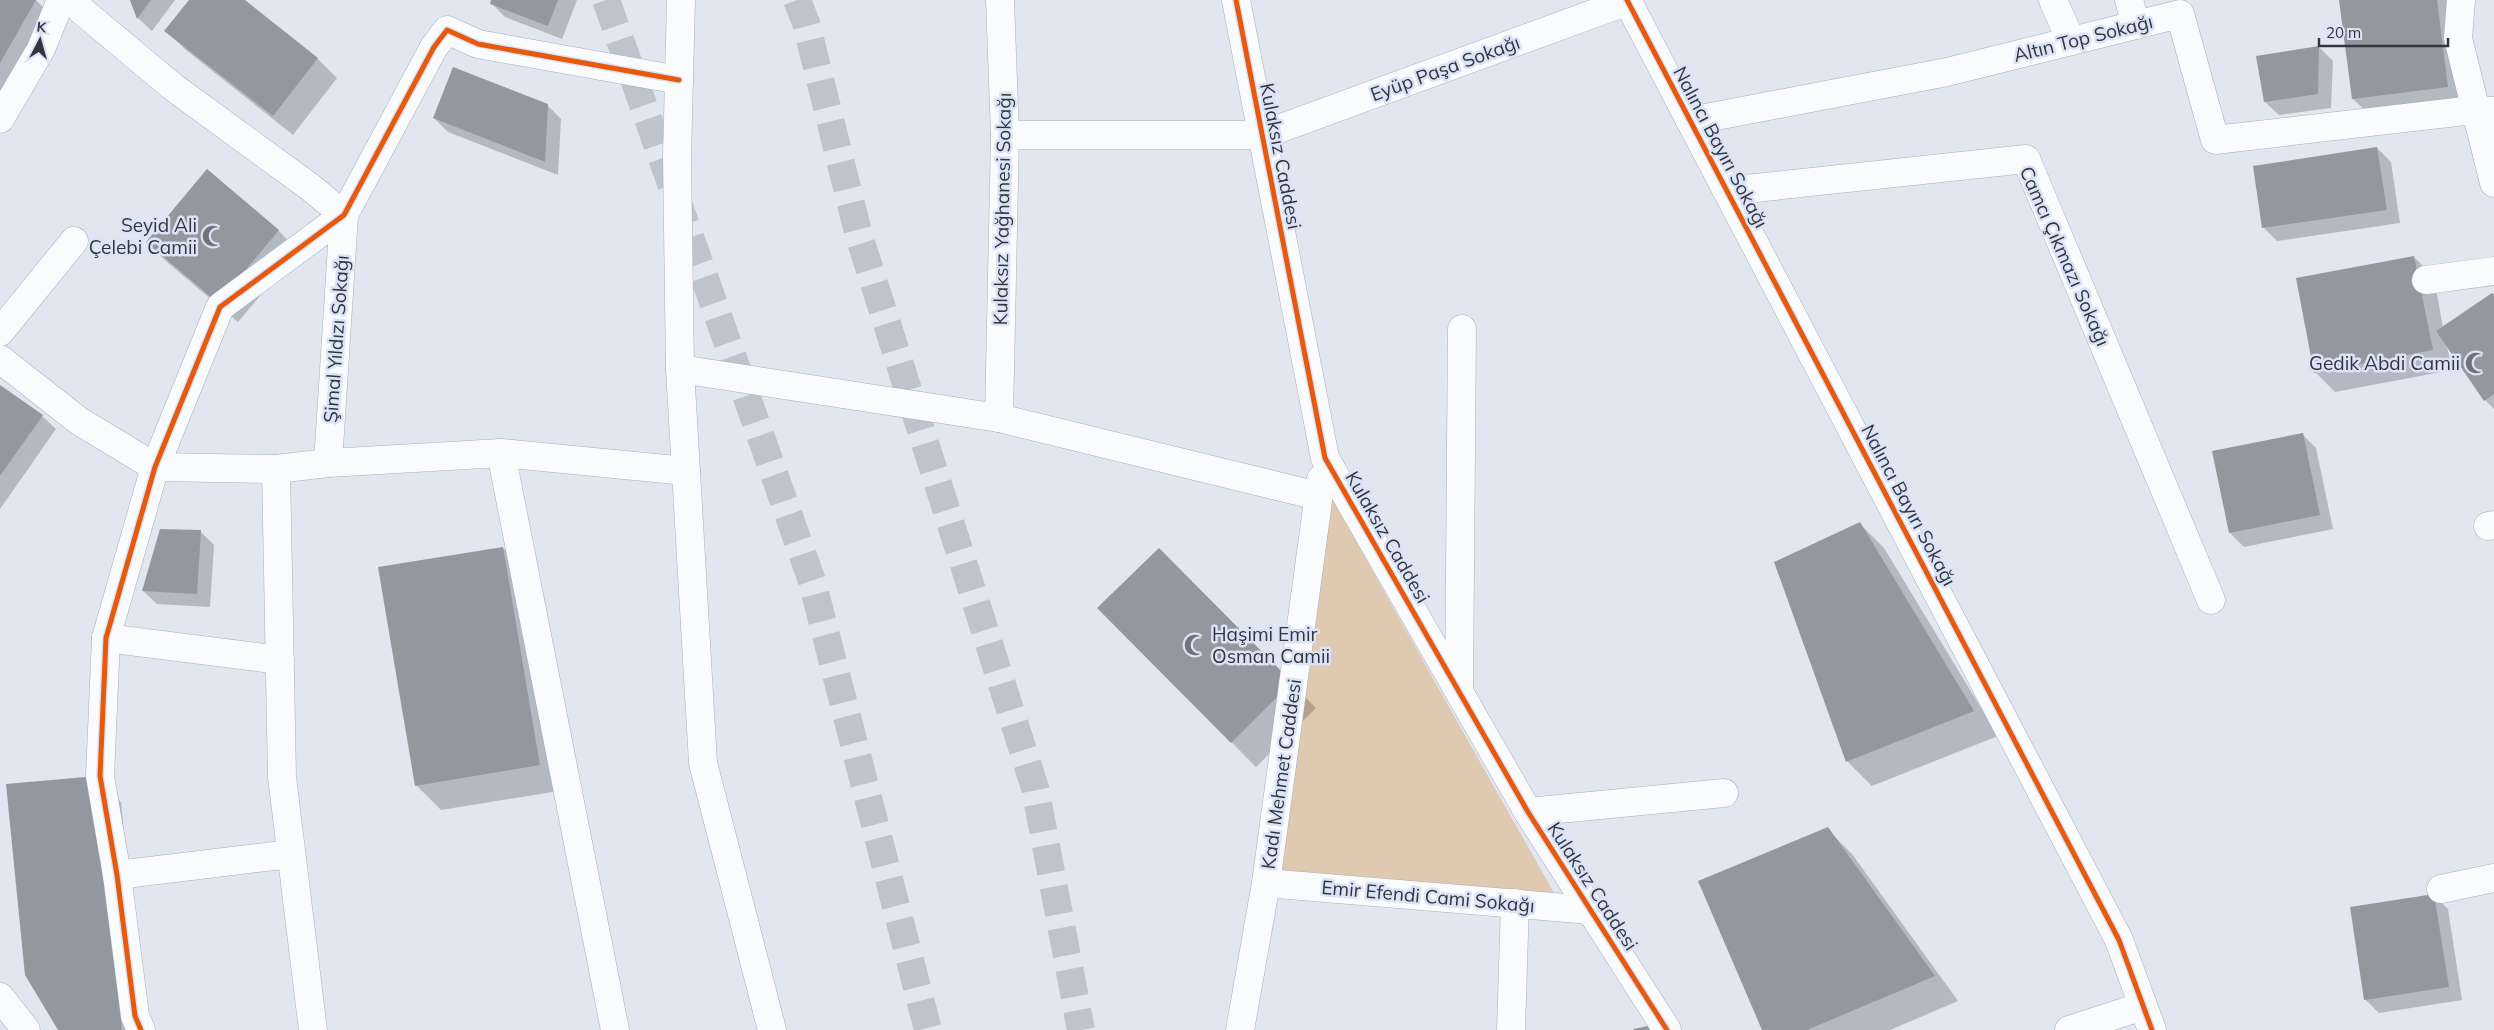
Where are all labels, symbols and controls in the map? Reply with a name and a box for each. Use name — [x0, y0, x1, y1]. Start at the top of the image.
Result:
street label: Altın Top Sokağı — [2011, 9, 2155, 67]
north arrow — [15, 15, 65, 65]
scale bar — [2319, 15, 2448, 47]
text: K — [36, 18, 48, 37]
text: 20 m — [2326, 23, 2361, 42]
street label: Eyüp Paşa Sokağı — [1367, 30, 1523, 106]
street label: Nalıncı Bayırı Sokağı — [1668, 62, 1774, 232]
street label: Kulaksız Caddesi — [1255, 81, 1307, 231]
street label: Kulaksız Yağhanesi Sokağı — [988, 92, 1016, 326]
street label: Camcı Çıkmazı Sokağı — [2015, 162, 2115, 350]
place label: Seyid Ali Çelebi Camii — [89, 213, 197, 259]
mosque icon: Seyid Ali Çelebi Camii — [200, 223, 226, 249]
street label: Şimal Yıldızı Sokağı — [318, 254, 354, 424]
mosque icon: Gedik Abdi Camii — [2463, 350, 2489, 376]
place label: Gedik Abdi Camii — [2309, 351, 2460, 375]
street label: Nalıncı Bayırı Sokağı — [1856, 420, 1962, 590]
street label: Kulaksız Caddesi — [1341, 467, 1435, 607]
place label: Haşimi Emir Osman Camii — [1212, 622, 1330, 668]
mosque icon: Haşimi Emir Osman Camii — [1182, 632, 1208, 658]
street label: Kadı Mehmet Caddesi — [1256, 677, 1306, 871]
street label: Kulaksız Caddesi — [1543, 817, 1643, 955]
street label: Emir Efendi Cami Sokağı — [1320, 875, 1536, 917]

